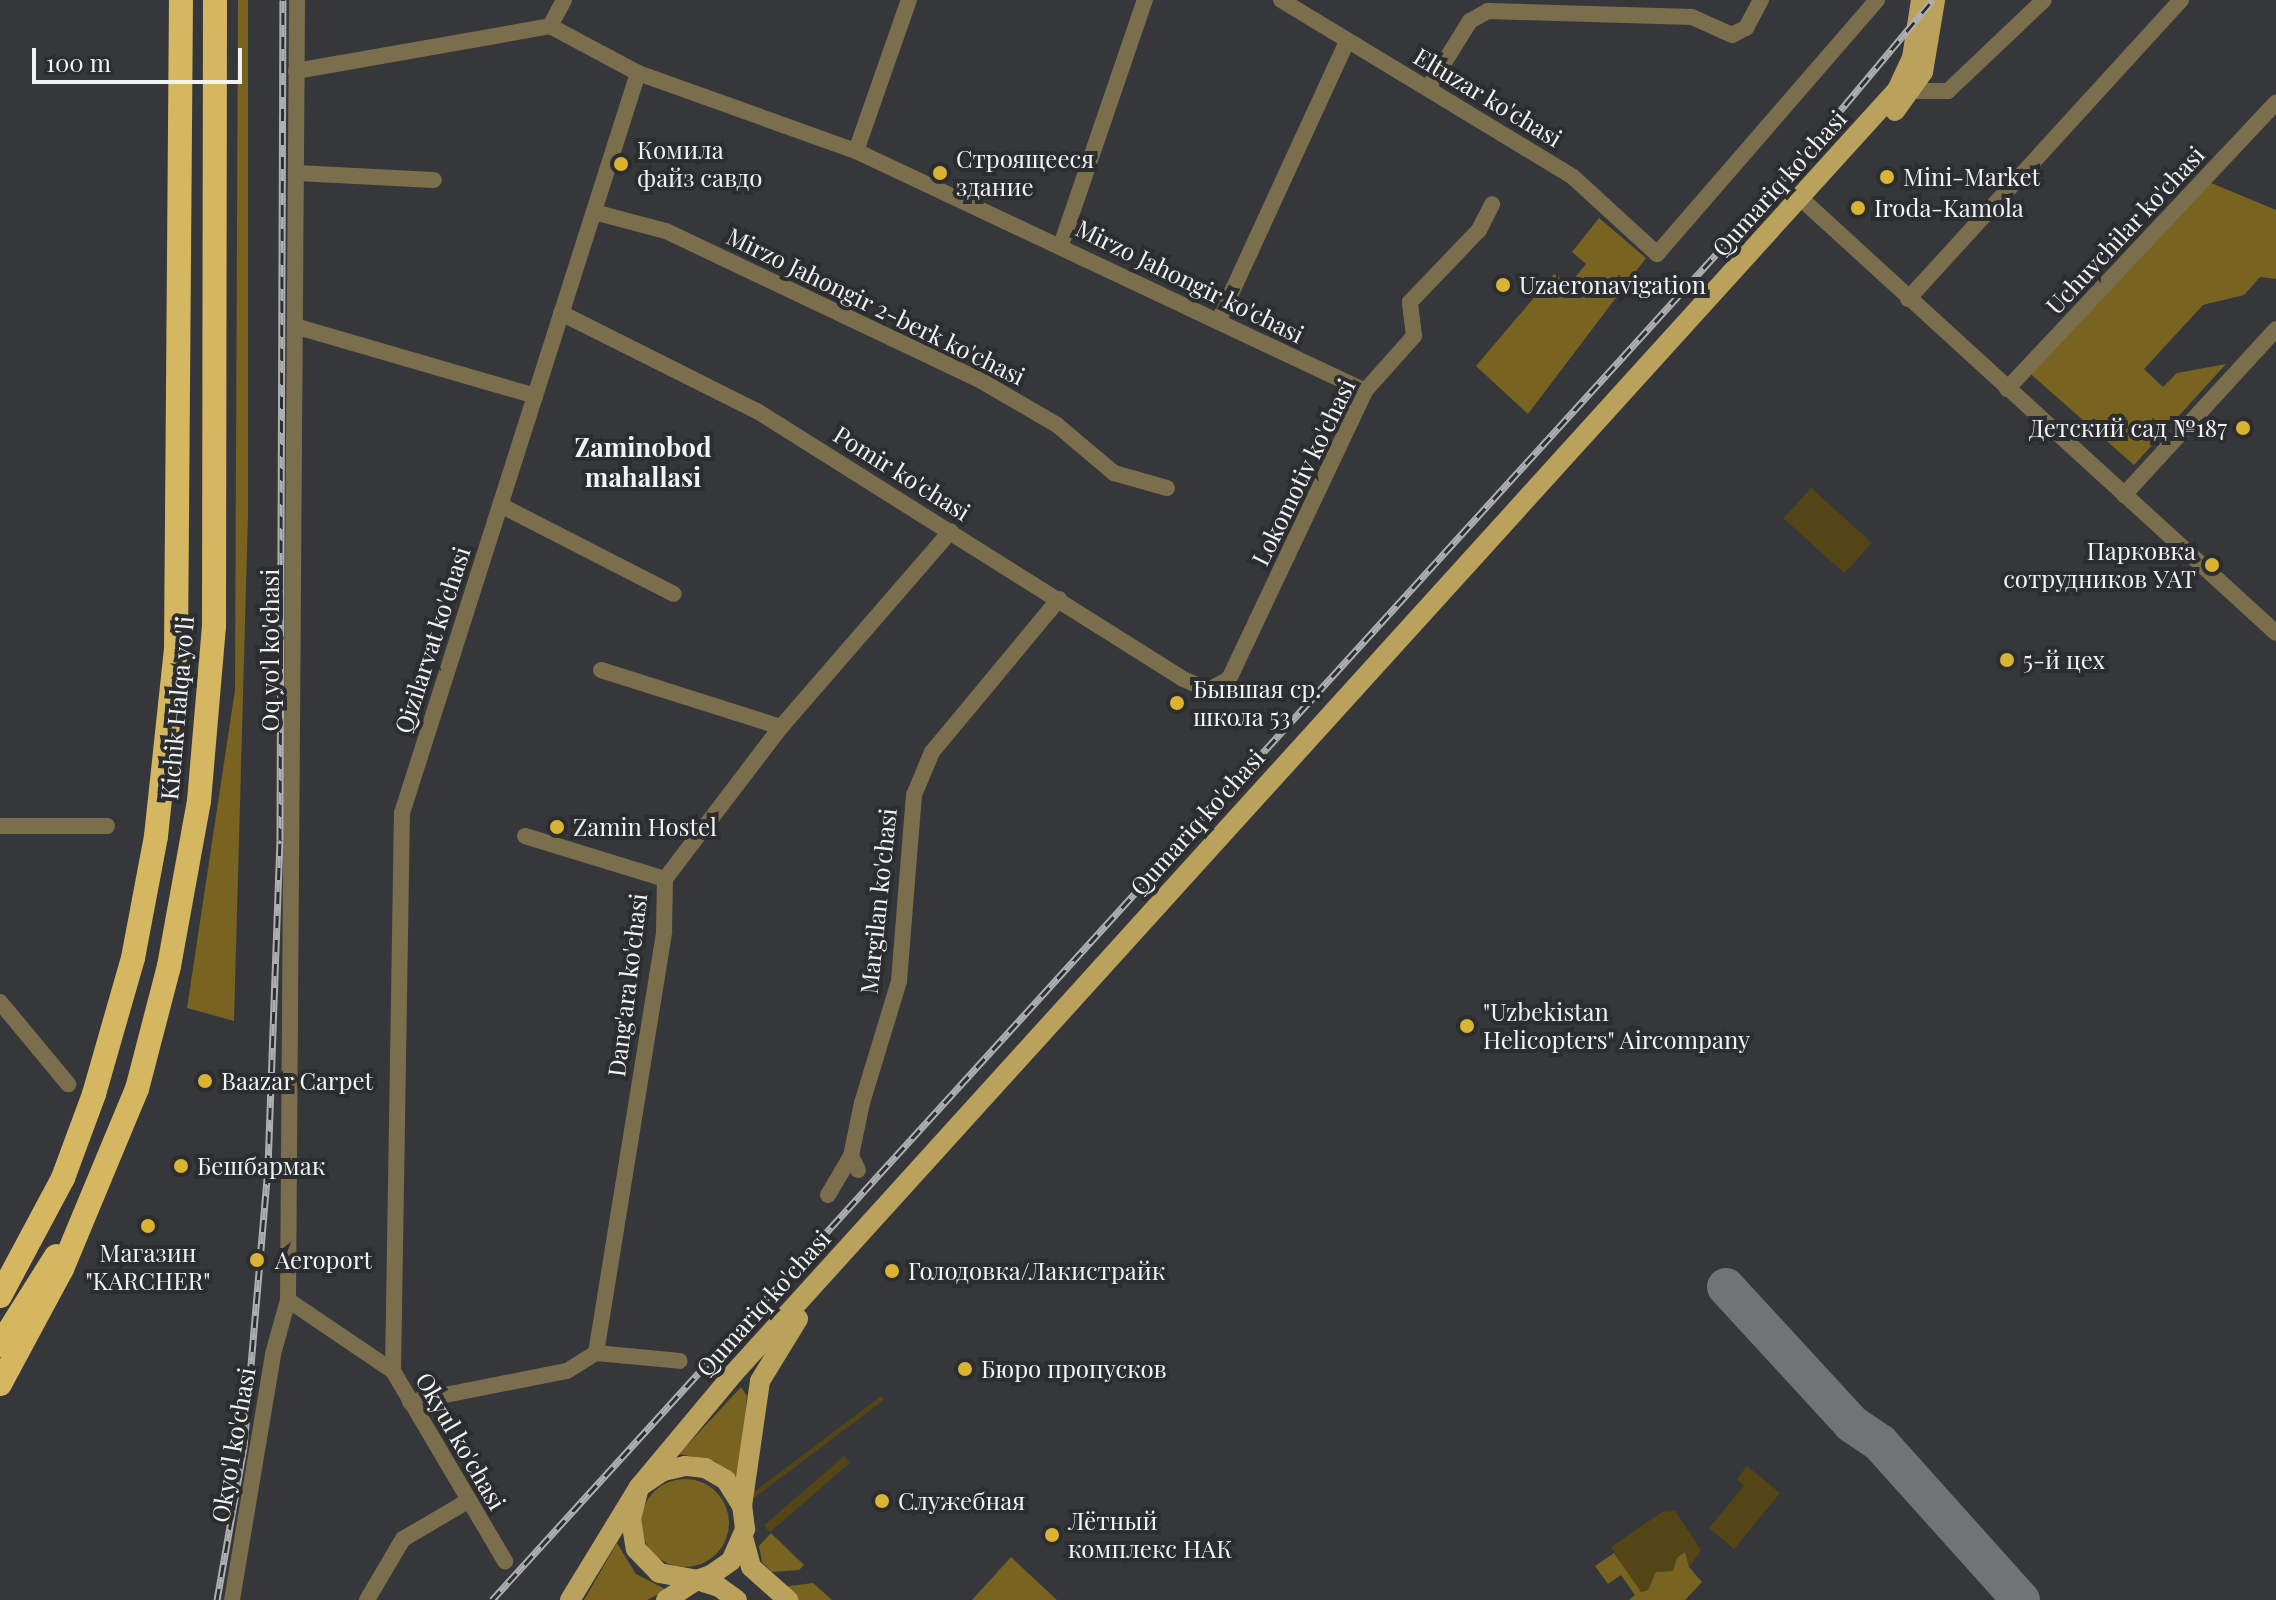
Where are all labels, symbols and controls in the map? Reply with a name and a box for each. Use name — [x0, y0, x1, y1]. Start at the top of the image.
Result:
scale bar — [36, 32, 246, 82]
street label: Eltuzar ko'chasi — [1408, 41, 1568, 153]
text: 100 m — [46, 46, 111, 78]
street label: Qumariq ko'chasi — [1706, 104, 1852, 262]
place label: Комила файз савдо — [637, 136, 762, 192]
street label: Uchuvchilar ko'chasi — [2039, 140, 2211, 320]
place label: Строящееся здание — [956, 145, 1094, 201]
marker: Комила файз савдо — [612, 155, 630, 173]
place label: Mini-Market — [1903, 163, 2040, 191]
marker: Строящееся здание — [931, 164, 949, 182]
marker: Mini-Market — [1878, 168, 1896, 186]
place label: Iroda-Kamola — [1874, 194, 2024, 222]
marker: Iroda-Kamola — [1849, 199, 1867, 217]
street label: Mirzo Jahongir ko'chasi — [1071, 213, 1309, 349]
street label: Mirzo Jahongir 2-berk ko'chasi — [722, 221, 1030, 391]
place label: Uzaeronavigation — [1519, 271, 1706, 299]
marker: Uzaeronavigation — [1494, 276, 1512, 294]
street label: Lokomotiv ko'chasi — [1245, 373, 1361, 571]
place label: Детский сад №187 — [2029, 414, 2227, 442]
street label: Pomir ko'chasi — [828, 419, 976, 527]
marker: Детский сад №187 — [2234, 419, 2252, 437]
district label: Zaminobod mahallasi — [575, 431, 711, 492]
place label: Парковка сотрудников УАТ — [2003, 537, 2196, 593]
street label: Qizilarvat ko'chasi — [388, 543, 476, 737]
marker: Парковка сотрудников УАТ — [2203, 556, 2221, 574]
street label: Oq yo'l ko'chasi — [256, 568, 284, 732]
street label: Kichik Halqa yo'li — [155, 614, 199, 802]
place label: 5-й цех — [2023, 646, 2105, 674]
marker: 5-й цех — [1998, 651, 2016, 669]
place label: Бывшая ср. школа 53 — [1193, 675, 1321, 731]
marker: Бывшая ср. школа 53 — [1168, 694, 1186, 712]
street label: Qumariq ko'chasi — [1124, 743, 1270, 901]
street label: Margilan ko'chasi — [854, 806, 902, 996]
place label: Zamin Hostel — [573, 813, 717, 841]
marker: Zamin Hostel — [548, 818, 566, 836]
street label: Dang'ara ko'chasi — [601, 891, 653, 1079]
place label: "Uzbekistan Helicopters" Aircompany — [1483, 998, 1751, 1054]
marker: "Uzbekistan Helicopters" Aircompany — [1458, 1017, 1476, 1035]
place label: Baazar Carpet — [221, 1067, 374, 1095]
marker: Baazar Carpet — [196, 1072, 214, 1090]
place label: Бешбармак — [197, 1152, 326, 1180]
marker: Бешбармак — [172, 1157, 190, 1175]
marker: Магазин "KARCHER" — [139, 1217, 157, 1235]
street label: Qumariq ko'chasi — [690, 1224, 836, 1382]
place label: Магазин "KARCHER" — [85, 1239, 211, 1295]
place label: Aeroport — [275, 1246, 372, 1274]
marker: Aeroport — [246, 1249, 268, 1271]
place label: Голодовка/Лакистрайк — [908, 1257, 1166, 1285]
marker: Голодовка/Лакистрайк — [883, 1262, 901, 1280]
place label: Бюро пропусков — [981, 1355, 1167, 1383]
marker: Бюро пропусков — [956, 1360, 974, 1378]
street label: Okyo'l ko'chasi — [205, 1365, 261, 1525]
street label: Okyul ko'chasi — [410, 1367, 512, 1515]
place label: Служебная — [898, 1487, 1025, 1515]
marker: Служебная — [873, 1492, 891, 1510]
place label: Лётный комплекс НАК — [1068, 1507, 1232, 1563]
marker: Лётный комплекс НАК — [1043, 1526, 1061, 1544]

